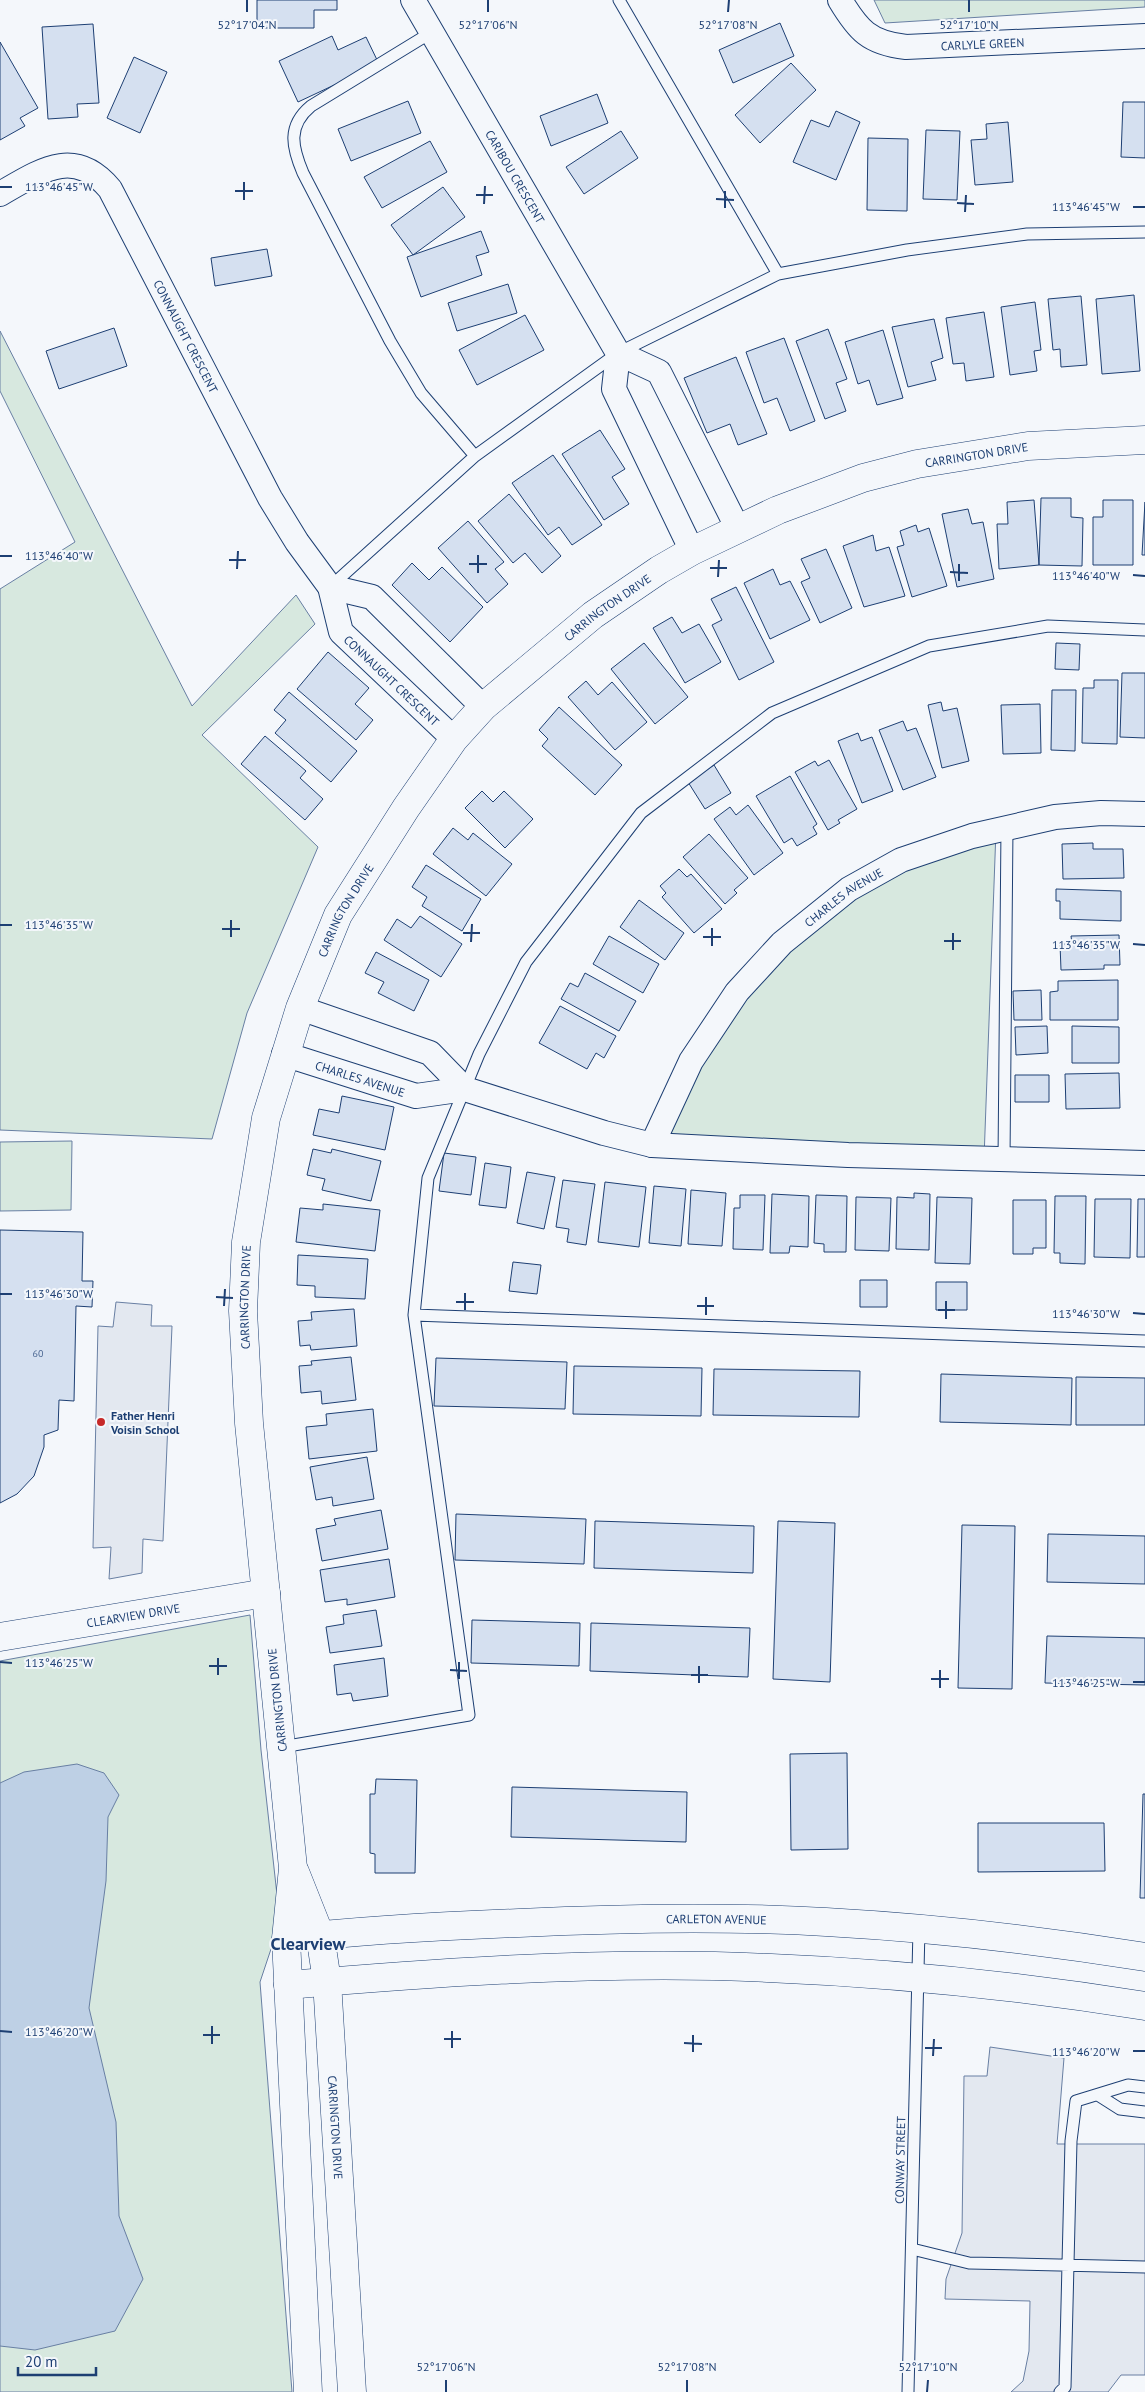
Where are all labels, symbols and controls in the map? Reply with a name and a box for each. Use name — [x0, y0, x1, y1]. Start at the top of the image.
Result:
text: 52°17'04"N — [217, 17, 277, 32]
text: 52°17'06"N — [458, 17, 518, 32]
text: 52°17'08"N — [698, 17, 758, 32]
text: 52°17'10"N — [939, 17, 999, 32]
street label: CARLYLE GREEN — [940, 34, 1025, 53]
street label: CARIBOU CRESCENT — [483, 127, 549, 226]
text: 113°46'45"W — [25, 179, 93, 194]
text: 113°46'45"W — [1052, 199, 1120, 214]
street label: CONNAUGHT CRESCENT — [151, 277, 222, 396]
street label: CARRINGTON DRIVE — [924, 439, 1029, 470]
text: 113°46'40"W — [25, 548, 93, 563]
text: 113°46'40"W — [1052, 568, 1120, 583]
street label: CARRINGTON DRIVE — [561, 570, 654, 644]
street label: CONNAUGHT CRESCENT — [341, 632, 443, 729]
street label: CARRINGTON DRIVE — [314, 861, 376, 959]
street label: CHARLES AVENUE — [801, 864, 885, 930]
text: 113°46'35"W — [25, 917, 93, 932]
text: 113°46'35"W — [1052, 937, 1120, 952]
street label: CHARLES AVENUE — [314, 1057, 407, 1100]
street label: CARRINGTON DRIVE — [235, 1245, 253, 1350]
text: 113°46'30"W — [25, 1286, 93, 1301]
text: 113°46'30"W — [1052, 1306, 1120, 1321]
house number: 60 — [33, 1347, 44, 1360]
place label: Father Henri Voisin School — [110, 1408, 180, 1437]
marker: Father Henri Voisin School — [95, 1416, 107, 1428]
street label: CLEARVIEW DRIVE — [85, 1600, 181, 1630]
street label: CARRINGTON DRIVE — [264, 1647, 290, 1753]
text: 113°46'25"W — [25, 1655, 93, 1670]
text: 113°46'25"W — [1052, 1675, 1120, 1690]
street label: CARLETON AVENUE — [666, 1911, 767, 1927]
district label: Clearview — [270, 1932, 347, 1955]
text: 113°46'20"W — [25, 2024, 93, 2039]
text: 113°46'20"W — [1052, 2044, 1120, 2059]
street label: CARRINGTON DRIVE — [325, 2075, 347, 2180]
street label: CONWAY STREET — [892, 2116, 908, 2204]
scale bar — [18, 2344, 95, 2376]
text: 20 m — [25, 2352, 58, 2371]
text: 52°17'06"N — [416, 2359, 476, 2374]
text: 52°17'08"N — [657, 2359, 717, 2374]
text: 52°17'10"N — [898, 2359, 958, 2374]

